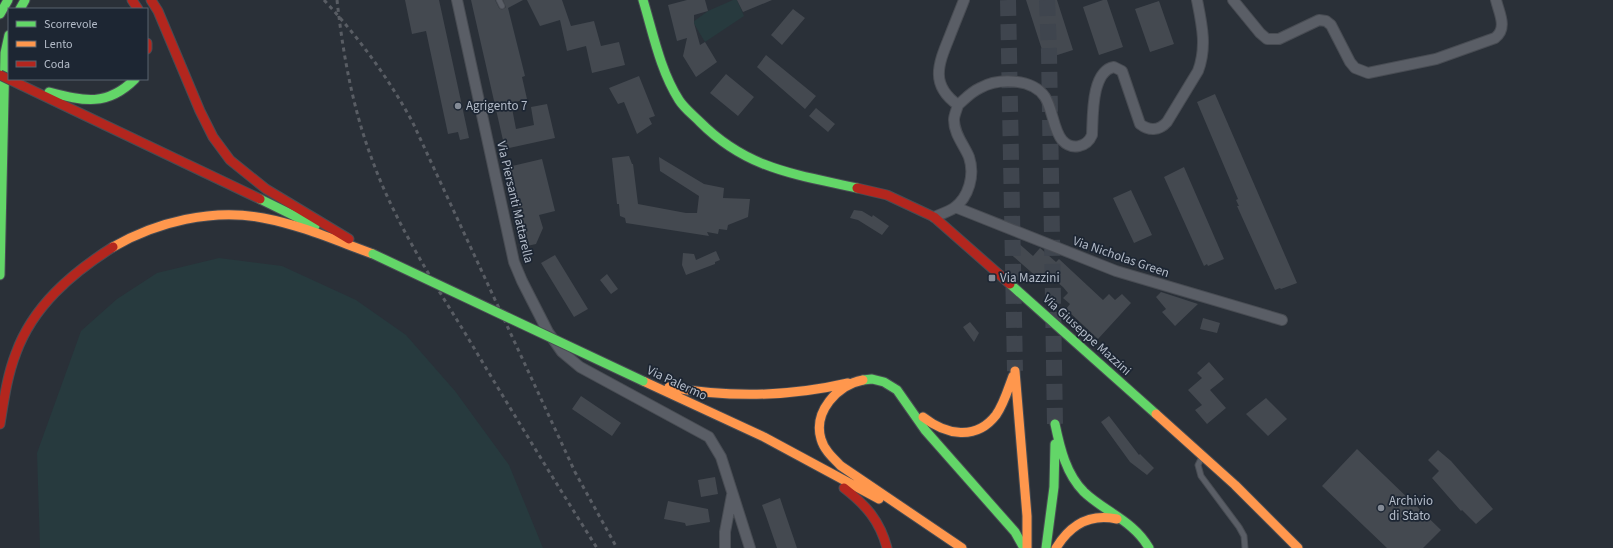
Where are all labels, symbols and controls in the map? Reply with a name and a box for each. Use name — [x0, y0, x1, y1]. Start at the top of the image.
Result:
legend — [8, 8, 148, 80]
text: Scorrevole — [44, 16, 97, 33]
text: Lento — [44, 36, 73, 53]
text: Coda — [44, 56, 70, 73]
place label: Agrigento 7 — [466, 97, 528, 115]
marker: Agrigento 7 — [453, 101, 463, 111]
street label: Via Piersanti Mattarella — [492, 139, 538, 265]
street label: Via Nicholas Green — [1070, 232, 1172, 282]
place label: Via Mazzini — [1000, 269, 1060, 287]
marker: Via Mazzini — [987, 273, 997, 283]
street label: Via Giuseppe Mazzini — [1039, 290, 1135, 380]
street label: Via Palermo — [644, 361, 710, 405]
place label: Archivio di Stato — [1389, 492, 1433, 525]
marker: Archivio di Stato — [1376, 503, 1386, 513]

